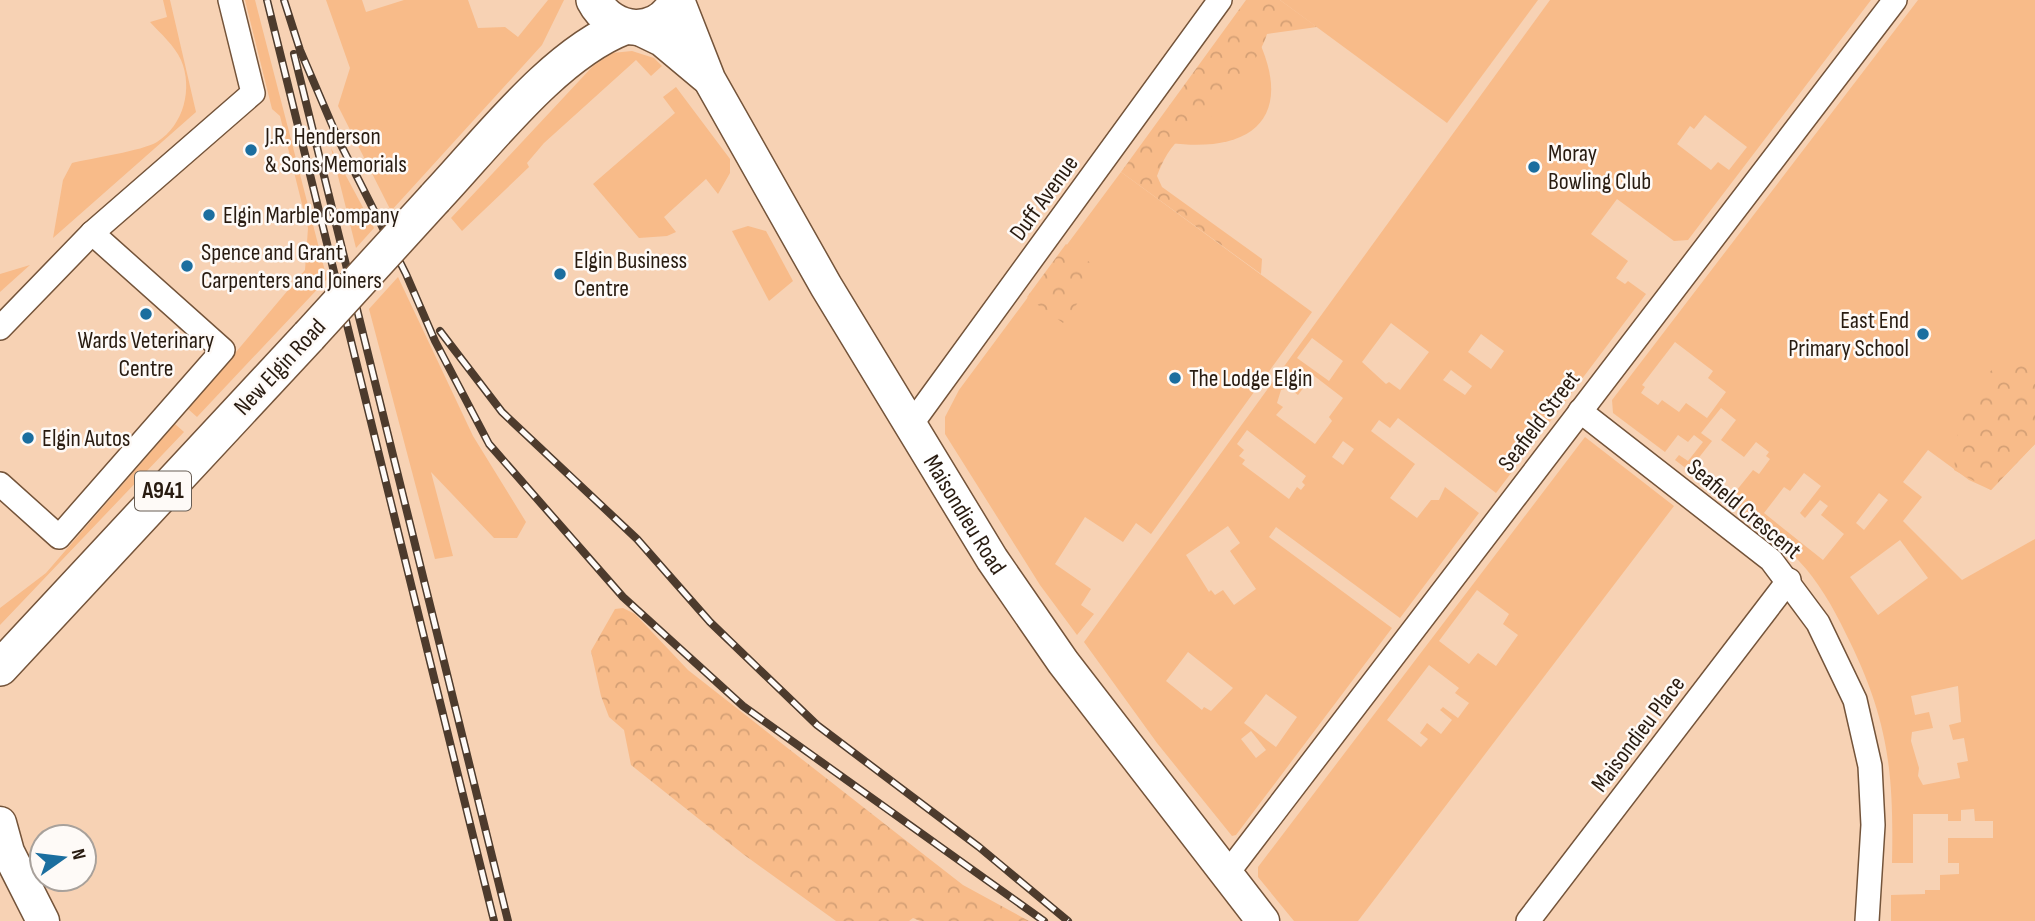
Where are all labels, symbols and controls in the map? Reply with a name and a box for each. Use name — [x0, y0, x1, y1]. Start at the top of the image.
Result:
place label: J.R. Henderson & Sons Memorials — [264, 122, 407, 179]
place label: Moray Bowling Club — [1548, 139, 1651, 196]
marker: J.R. Henderson & Sons Memorials — [243, 142, 259, 158]
street label: Duff Avenue — [1003, 150, 1085, 246]
marker: Moray Bowling Club — [1526, 159, 1542, 175]
place label: Elgin Marble Company — [223, 201, 399, 230]
marker: Elgin Marble Company — [201, 207, 217, 223]
place label: Spence and Grant Carpenters and Joiners — [201, 238, 382, 295]
place label: Elgin Business Centre — [574, 246, 687, 303]
marker: Spence and Grant Carpenters and Joiners — [179, 258, 195, 274]
marker: Elgin Business Centre — [552, 266, 568, 282]
marker: Wards Veterinary Centre — [138, 306, 154, 322]
place label: East End Primary School — [1788, 306, 1909, 363]
street label: New Elgin Road — [228, 313, 332, 421]
place label: Wards Veterinary Centre — [78, 326, 214, 383]
marker: East End Primary School — [1915, 326, 1931, 342]
place label: The Lodge Elgin — [1189, 364, 1312, 393]
street label: Seafield Street — [1492, 365, 1586, 477]
marker: The Lodge Elgin — [1167, 370, 1183, 386]
place label: Elgin Autos — [42, 424, 131, 453]
marker: Elgin Autos — [20, 430, 36, 446]
street label: Maisondieu Road — [917, 449, 1013, 580]
street label: Seafield Crescent — [1681, 453, 1807, 565]
road number: A941 — [135, 471, 191, 510]
street label: Maisondieu Place — [1585, 670, 1691, 798]
north arrow — [28, 823, 98, 893]
text: N — [66, 847, 90, 862]

